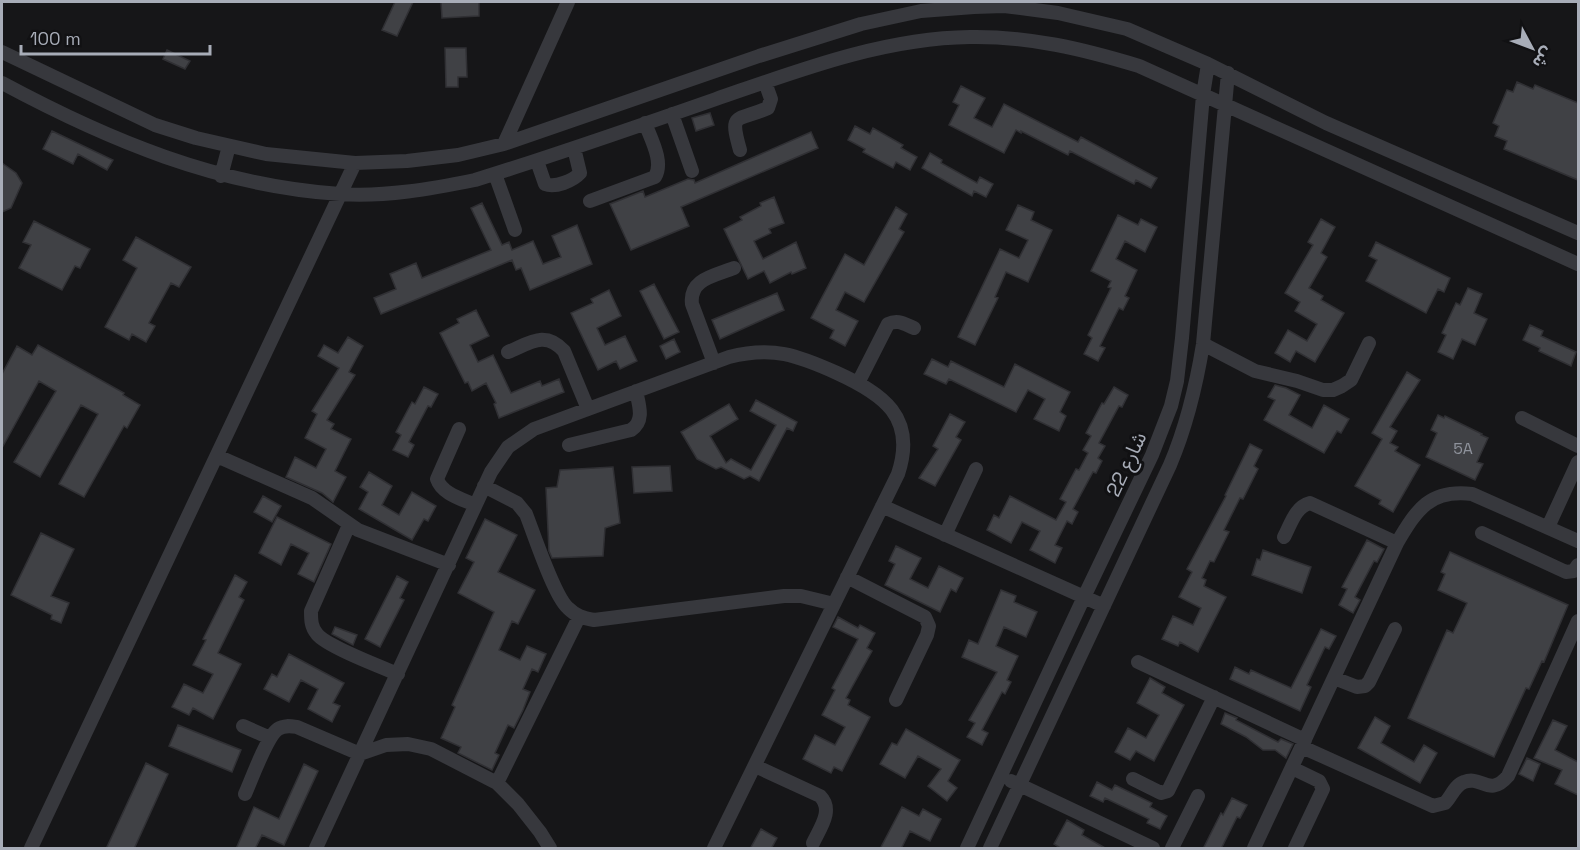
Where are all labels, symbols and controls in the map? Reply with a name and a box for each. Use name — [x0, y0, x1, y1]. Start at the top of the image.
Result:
scale bar — [21, 18, 210, 56]
north arrow — [1502, 18, 1562, 78]
text: 100 m — [30, 27, 81, 50]
text: ش — [1528, 42, 1558, 73]
street label: شارع 22 — [1100, 428, 1154, 501]
house number: 5A — [1453, 438, 1473, 459]

